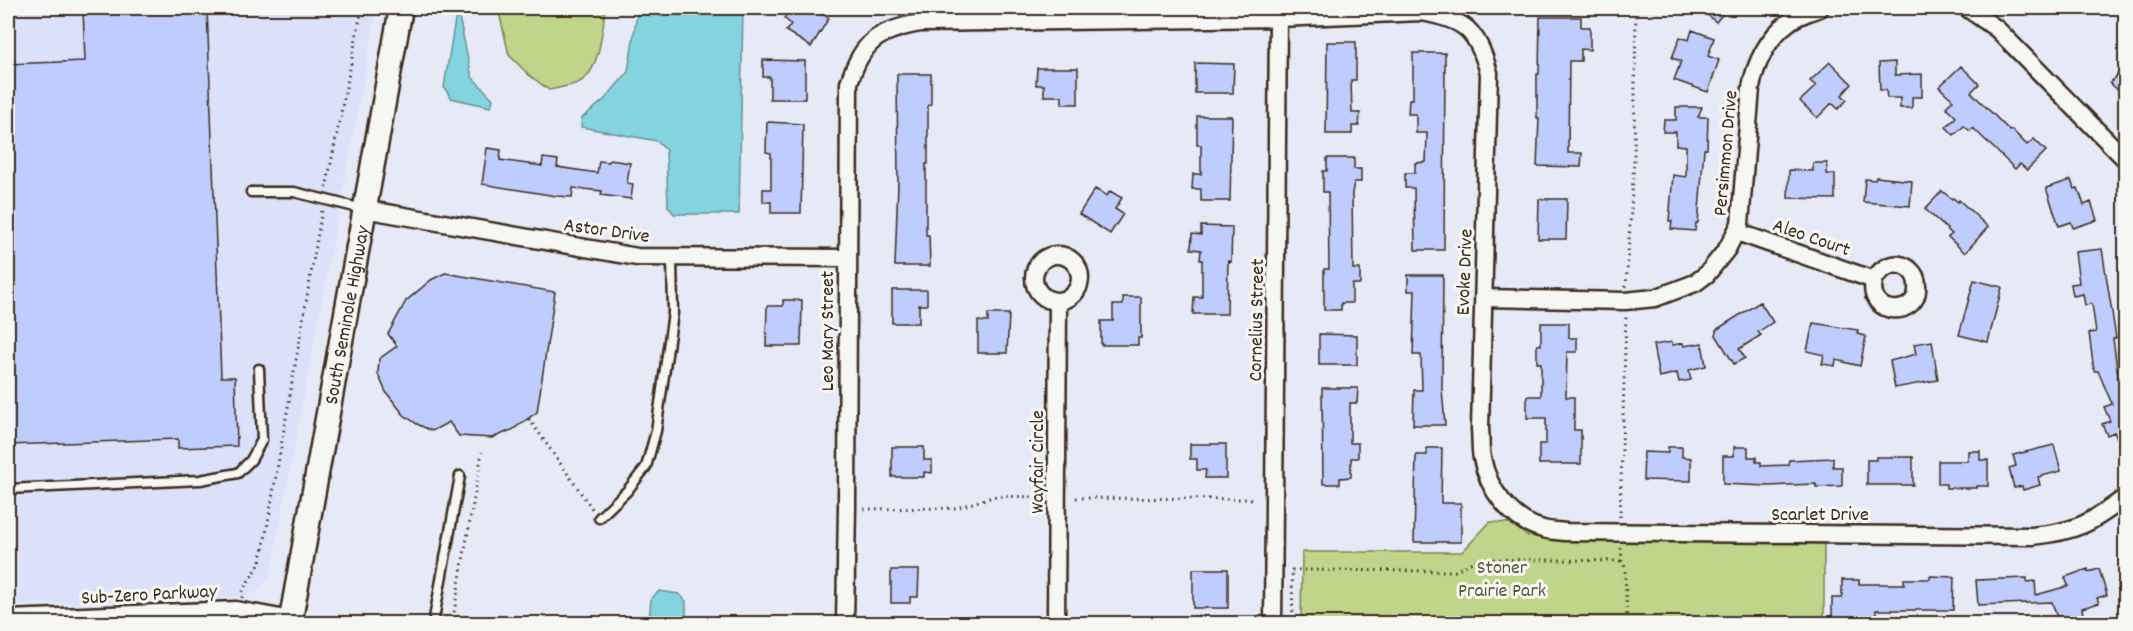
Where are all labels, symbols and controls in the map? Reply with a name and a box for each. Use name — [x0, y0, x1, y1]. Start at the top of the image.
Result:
street label: Persimmon Drive — [1708, 89, 1746, 217]
street label: Astor Drive — [562, 212, 651, 252]
street label: Aleo Court — [1769, 213, 1853, 265]
street label: South Seminole Highway — [319, 223, 379, 407]
street label: Evoke Drive — [1450, 228, 1482, 316]
street label: Cornelius Street — [1243, 258, 1273, 382]
street label: Leo Mary Street — [815, 271, 843, 391]
street label: Wayfair Circle — [1025, 410, 1053, 514]
street label: Scarlet Drive — [1771, 502, 1869, 530]
park label: Stoner Prairie Park — [1458, 555, 1546, 606]
street label: Sub-Zero Parkway — [81, 578, 219, 614]

